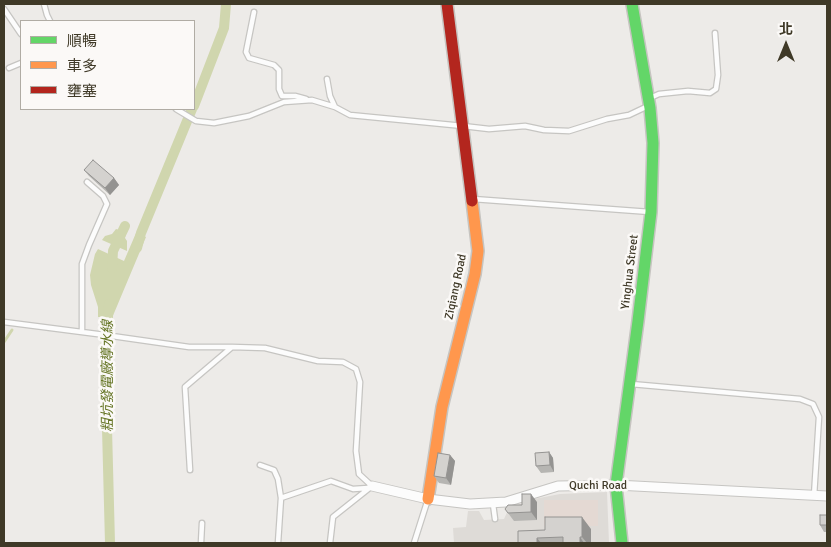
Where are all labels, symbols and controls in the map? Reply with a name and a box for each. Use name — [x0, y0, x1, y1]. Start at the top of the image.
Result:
legend — [20, 20, 195, 110]
north arrow — [761, 20, 811, 70]
text: 北 — [779, 21, 793, 38]
text: 順暢 — [67, 32, 97, 50]
text: 車多 — [67, 57, 97, 75]
text: 壅塞 — [67, 82, 97, 100]
street label: Yinghua Street — [618, 234, 642, 310]
street label: Ziqiang Road — [442, 253, 470, 321]
water label: 粗坑發電廠導水線 — [100, 320, 116, 432]
street label: Quchi Road — [569, 479, 627, 493]

